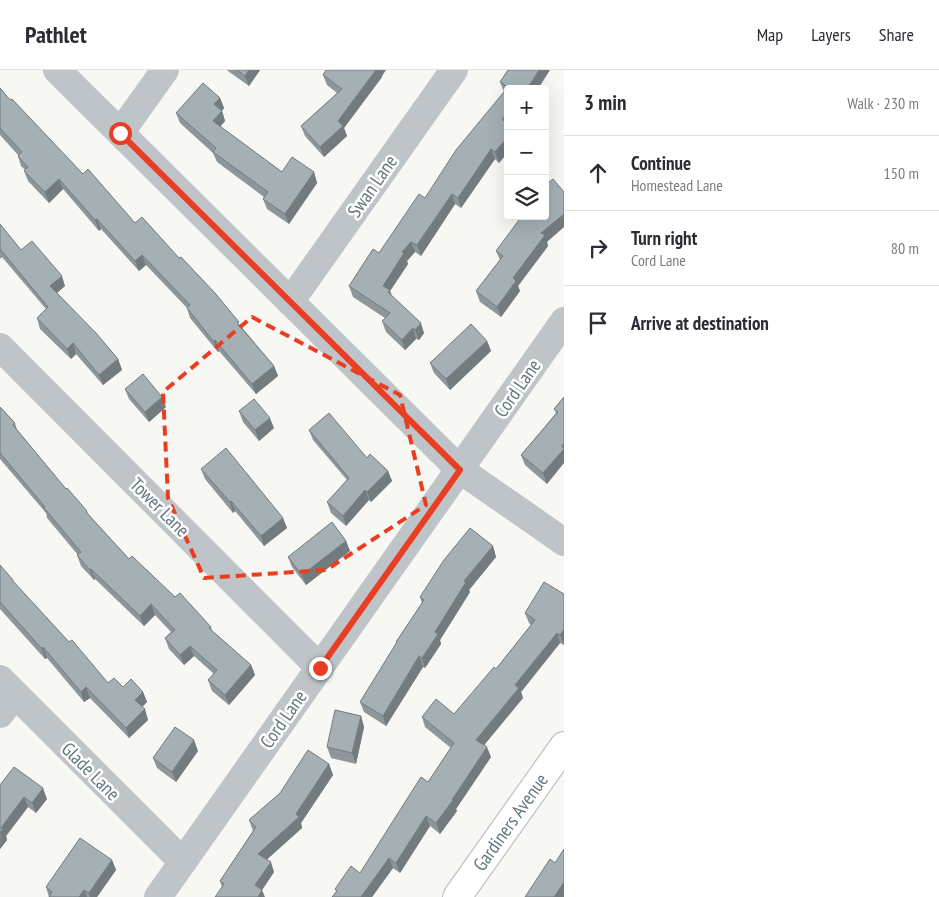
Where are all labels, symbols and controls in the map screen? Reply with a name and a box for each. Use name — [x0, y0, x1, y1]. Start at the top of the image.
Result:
text: Pathlet — [25, 19, 87, 50]
text: Map — [757, 23, 783, 46]
text: Layers — [811, 23, 851, 46]
text: Share — [879, 23, 914, 46]
map controls — [504, 85, 549, 220]
button: + — [504, 85, 549, 130]
text: 3 min — [584, 89, 626, 116]
text: Walk · 230 m — [847, 93, 919, 113]
route start — [109, 122, 132, 145]
button: − — [504, 130, 549, 175]
street label: Swan Lane — [342, 150, 402, 222]
text: Continue — [631, 151, 691, 175]
icon: ahead — [584, 159, 612, 187]
text: 150 m — [884, 163, 919, 183]
button: layers — [504, 175, 549, 220]
text: Homestead Lane — [631, 175, 723, 195]
text: Turn right — [631, 226, 697, 250]
icon: right — [584, 234, 612, 262]
text: 80 m — [891, 238, 919, 258]
text: Cord Lane — [631, 250, 686, 270]
icon: arrive — [584, 309, 612, 337]
text: Arrive at destination — [631, 311, 769, 335]
street label: Cord Lane — [488, 354, 546, 422]
street label: Tower Lane — [125, 472, 195, 542]
route end — [309, 657, 332, 680]
street label: Cord Lane — [254, 685, 312, 753]
street label: Glade Lane — [57, 737, 125, 805]
street label: Gardiners Avenue — [467, 768, 553, 875]

